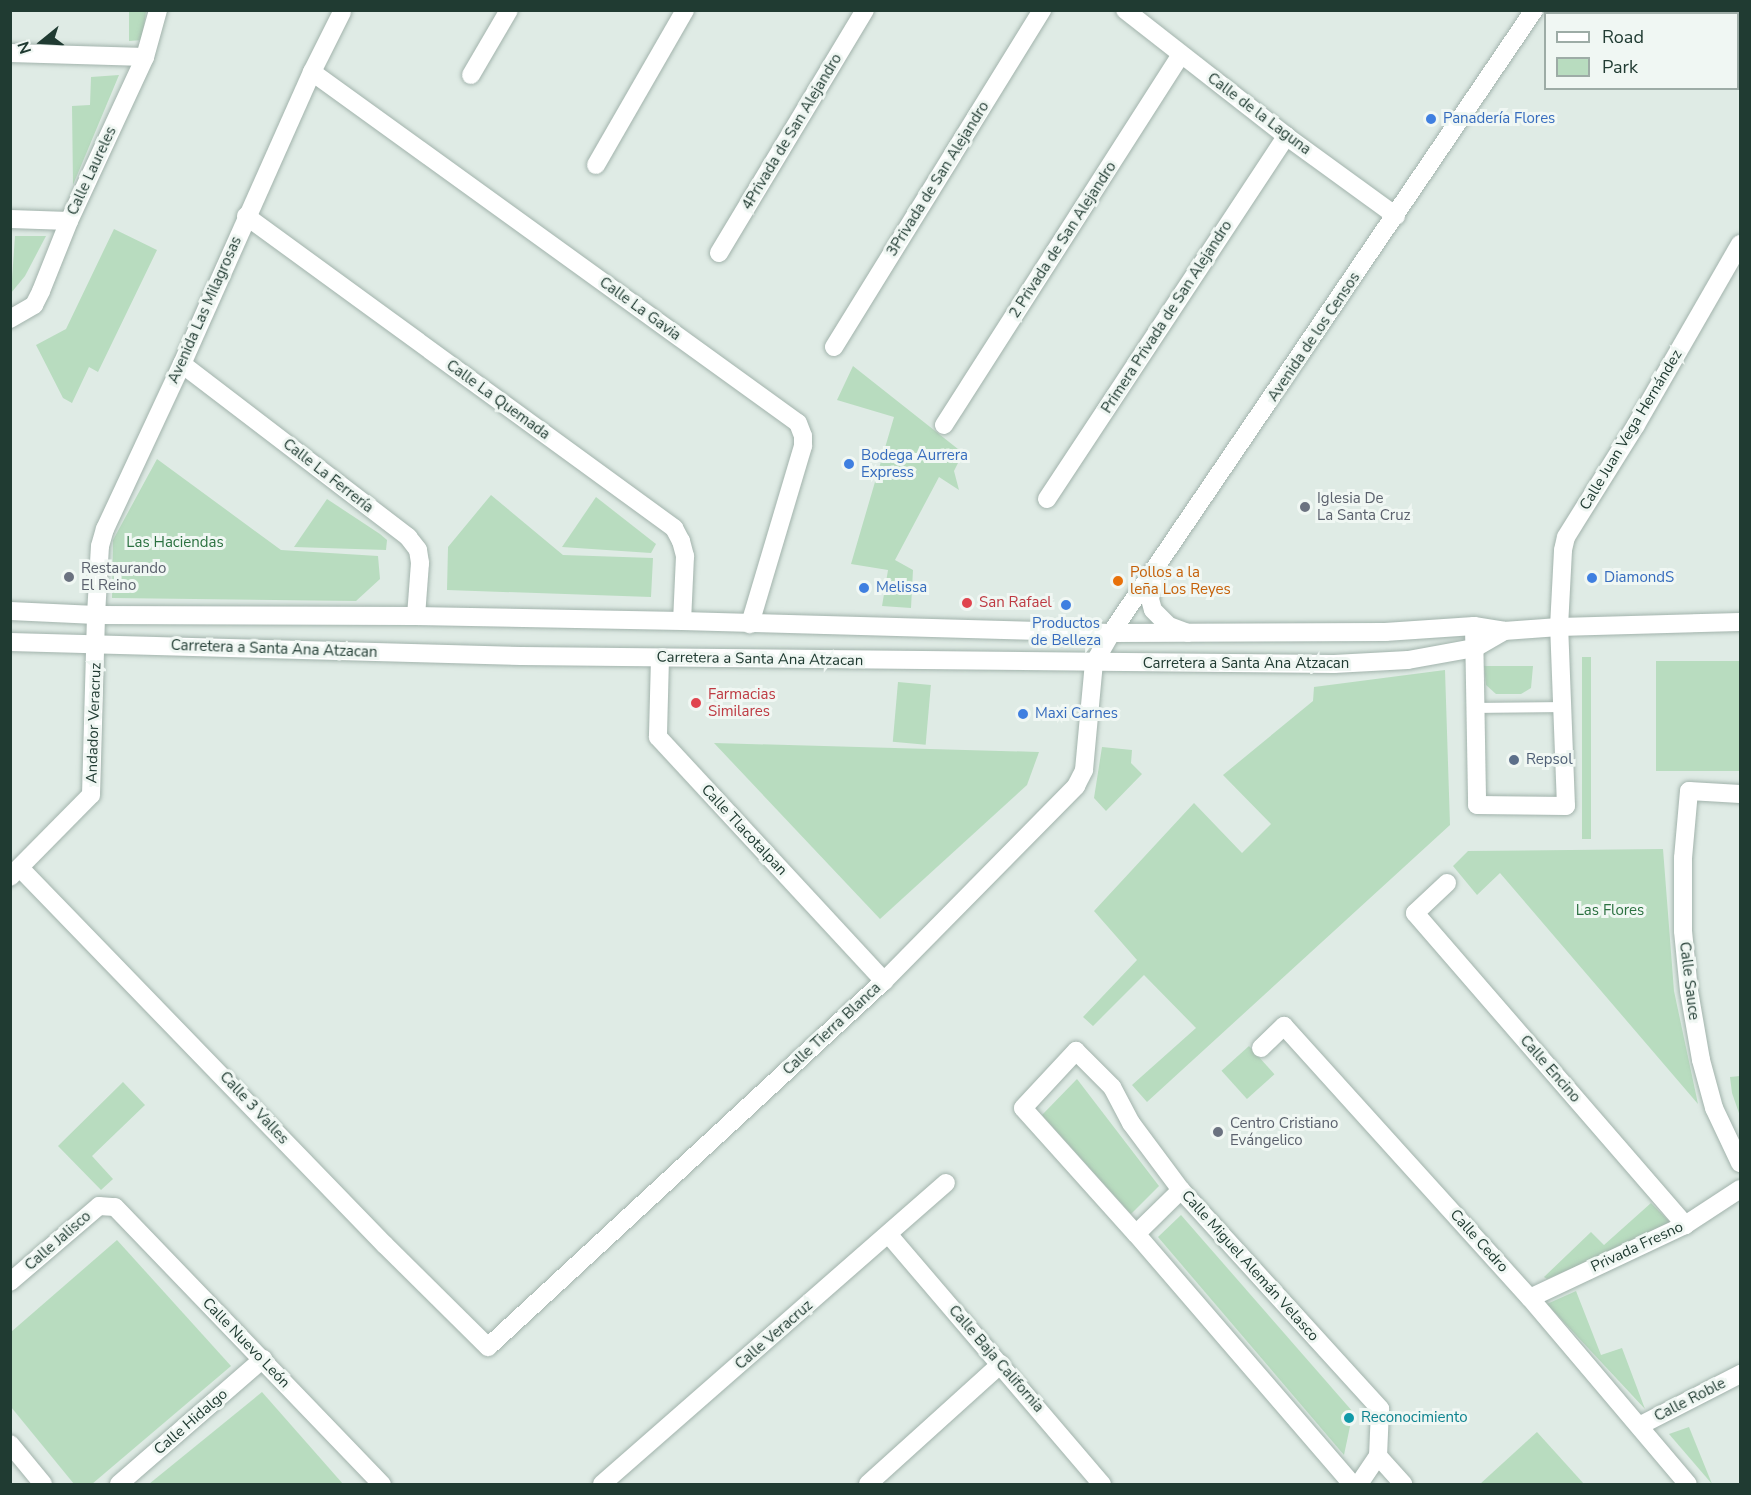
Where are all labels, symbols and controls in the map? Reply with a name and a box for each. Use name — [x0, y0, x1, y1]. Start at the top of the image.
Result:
north arrow — [12, 12, 72, 72]
legend — [1544, 12, 1739, 90]
text: Road — [1602, 25, 1644, 49]
text: N — [13, 38, 37, 57]
street label: 4Privada de San Alejandro — [738, 51, 846, 213]
text: Park — [1602, 55, 1638, 79]
street label: Calle de la Laguna — [1204, 69, 1314, 159]
street label: 3Privada de San Alejandro — [883, 98, 993, 260]
place label: Panadería Flores — [1443, 110, 1555, 128]
marker: Panadería Flores — [1424, 112, 1438, 126]
street label: Calle Laureles — [64, 124, 120, 218]
street label: 2 Privada de San Alejandro — [1006, 158, 1120, 322]
street label: Primera Privada de San Alejandro — [1098, 217, 1236, 417]
street label: Avenida Las Milagrosas — [164, 234, 246, 386]
street label: Avenida de los Censos — [1264, 269, 1364, 405]
street label: Calle La Gavia — [596, 273, 684, 345]
street label: Calle Juan Vega Hernández — [1576, 347, 1686, 513]
street label: Calle La Quemada — [443, 356, 553, 444]
street label: Calle La Ferrería — [279, 435, 377, 517]
place label: Bodega Aurrera Express — [861, 446, 968, 481]
marker: Bodega Aurrera Express — [842, 457, 856, 471]
place label: Iglesia De La Santa Cruz — [1317, 489, 1411, 524]
marker: Iglesia De La Santa Cruz — [1298, 500, 1312, 514]
park label: Las Haciendas — [126, 534, 224, 552]
place label: Restaurando El Reino — [81, 559, 166, 594]
place label: Pollos a la leña Los Reyes — [1130, 563, 1231, 598]
place label: DiamondS — [1604, 569, 1674, 587]
marker: Restaurando El Reino — [62, 570, 76, 584]
marker: DiamondS — [1585, 571, 1599, 585]
marker: Pollos a la leña Los Reyes — [1111, 574, 1125, 588]
place label: Melissa — [876, 579, 927, 597]
marker: Melissa — [857, 581, 871, 595]
place label: San Rafael — [979, 594, 1052, 612]
marker: San Rafael — [960, 596, 974, 610]
marker: Productos de Belleza — [1059, 598, 1073, 612]
place label: Productos de Belleza — [1031, 614, 1101, 649]
street label: Carretera a Santa Ana Atzacan — [170, 636, 378, 662]
street label: Carretera a Santa Ana Atzacan — [657, 648, 863, 670]
street label: Carretera a Santa Ana Atzacan — [1143, 655, 1349, 673]
street label: Andador Veracruz — [83, 662, 105, 784]
place label: Farmacias Similares — [708, 685, 776, 720]
marker: Farmacias Similares — [689, 696, 703, 710]
place label: Maxi Carnes — [1035, 705, 1118, 723]
marker: Maxi Carnes — [1016, 707, 1030, 721]
place label: Repsol — [1526, 751, 1573, 769]
marker: Repsol — [1507, 753, 1521, 767]
street label: Calle Tlacotalpan — [697, 781, 791, 879]
park label: Las Flores — [1576, 902, 1644, 920]
street label: Calle Sauce — [1675, 941, 1703, 1021]
street label: Calle Tierra Blanca — [779, 979, 885, 1079]
street label: Calle Encino — [1516, 1032, 1584, 1106]
street label: Calle 3 Valles — [216, 1068, 292, 1148]
place label: Centro Cristiano Evángelico — [1230, 1114, 1338, 1149]
marker: Centro Cristiano Evángelico — [1211, 1125, 1225, 1139]
street label: Calle Miguel Alemán Velasco — [1177, 1187, 1323, 1345]
street label: Calle Cedro — [1446, 1206, 1512, 1276]
street label: Calle Jalisco — [21, 1207, 95, 1275]
street label: Privada Fresno — [1588, 1218, 1686, 1276]
street label: Calle Nuevo León — [198, 1294, 294, 1392]
street label: Calle Veracruz — [732, 1296, 816, 1374]
street label: Calle Baja California — [945, 1302, 1047, 1416]
street label: Calle Roble — [1651, 1374, 1729, 1426]
street label: Calle Hidalgo — [151, 1385, 231, 1459]
place label: Reconocimiento — [1361, 1409, 1468, 1427]
marker: Reconocimiento — [1342, 1411, 1356, 1425]

